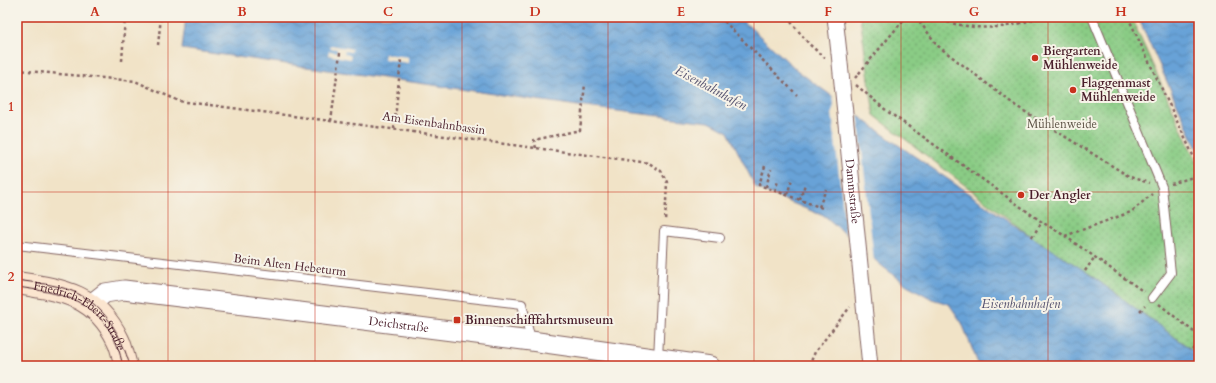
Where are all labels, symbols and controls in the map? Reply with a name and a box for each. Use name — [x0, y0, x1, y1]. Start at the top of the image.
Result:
text: A — [90, 3, 100, 21]
text: B — [237, 3, 247, 21]
text: C — [383, 3, 393, 21]
text: D — [529, 3, 541, 21]
text: E — [677, 3, 685, 21]
text: F — [824, 3, 832, 21]
text: G — [969, 3, 980, 21]
text: H — [1115, 3, 1127, 21]
place label: Biergarten Mühlenweide — [1043, 43, 1118, 73]
marker: Biergarten Mühlenweide — [1030, 53, 1040, 63]
water label: Eisenbahnhafen — [672, 62, 751, 115]
place label: Flaggenmast Mühlenweide — [1081, 75, 1156, 105]
marker: Flaggenmast Mühlenweide — [1068, 85, 1078, 95]
text: 1 — [8, 98, 14, 116]
street label: Am Eisenbahnbassin — [381, 108, 487, 138]
park label: Mühlenweide — [1027, 116, 1097, 132]
street label: Dammstraße — [842, 158, 864, 225]
place label: Der Angler — [1029, 187, 1091, 203]
marker: Der Angler — [1016, 190, 1026, 200]
street label: Beim Alten Hebeturm — [233, 250, 348, 280]
text: 2 — [8, 268, 15, 286]
street label: Friedrich-Ebert-Straße — [32, 278, 129, 353]
water label: Eisenbahnhafen — [982, 295, 1061, 313]
place label: Binnenschifffahrtsmuseum — [465, 312, 614, 328]
street label: Deichstraße — [368, 313, 430, 336]
marker: Binnenschifffahrtsmuseum — [452, 315, 462, 325]

